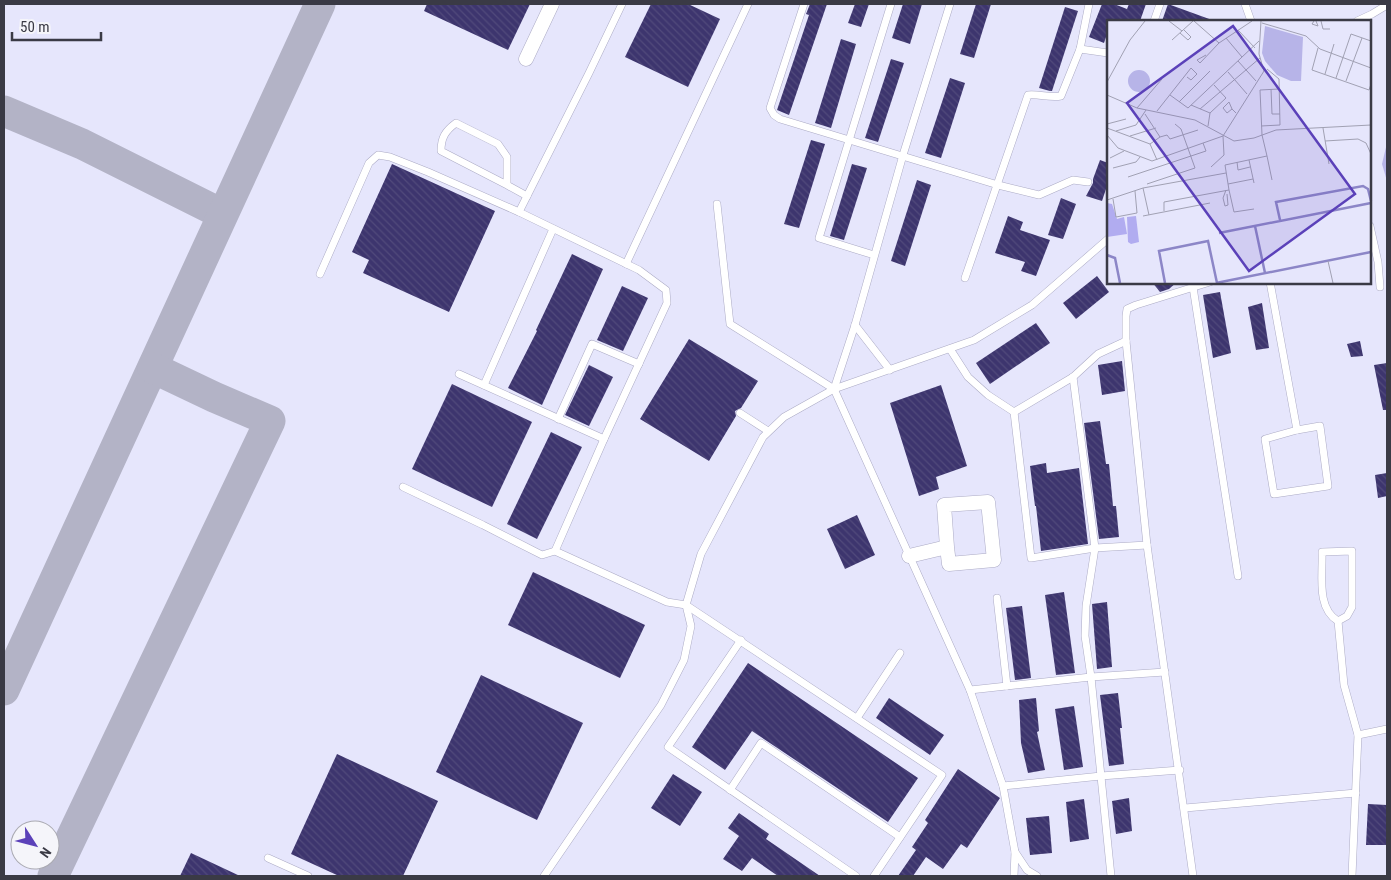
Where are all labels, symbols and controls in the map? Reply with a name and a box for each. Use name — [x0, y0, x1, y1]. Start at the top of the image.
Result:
scale bar — [12, 10, 101, 42]
text: 50 m — [20, 18, 50, 36]
inset map — [1107, 20, 1371, 284]
north arrow — [10, 820, 60, 870]
text: N — [37, 844, 55, 861]

